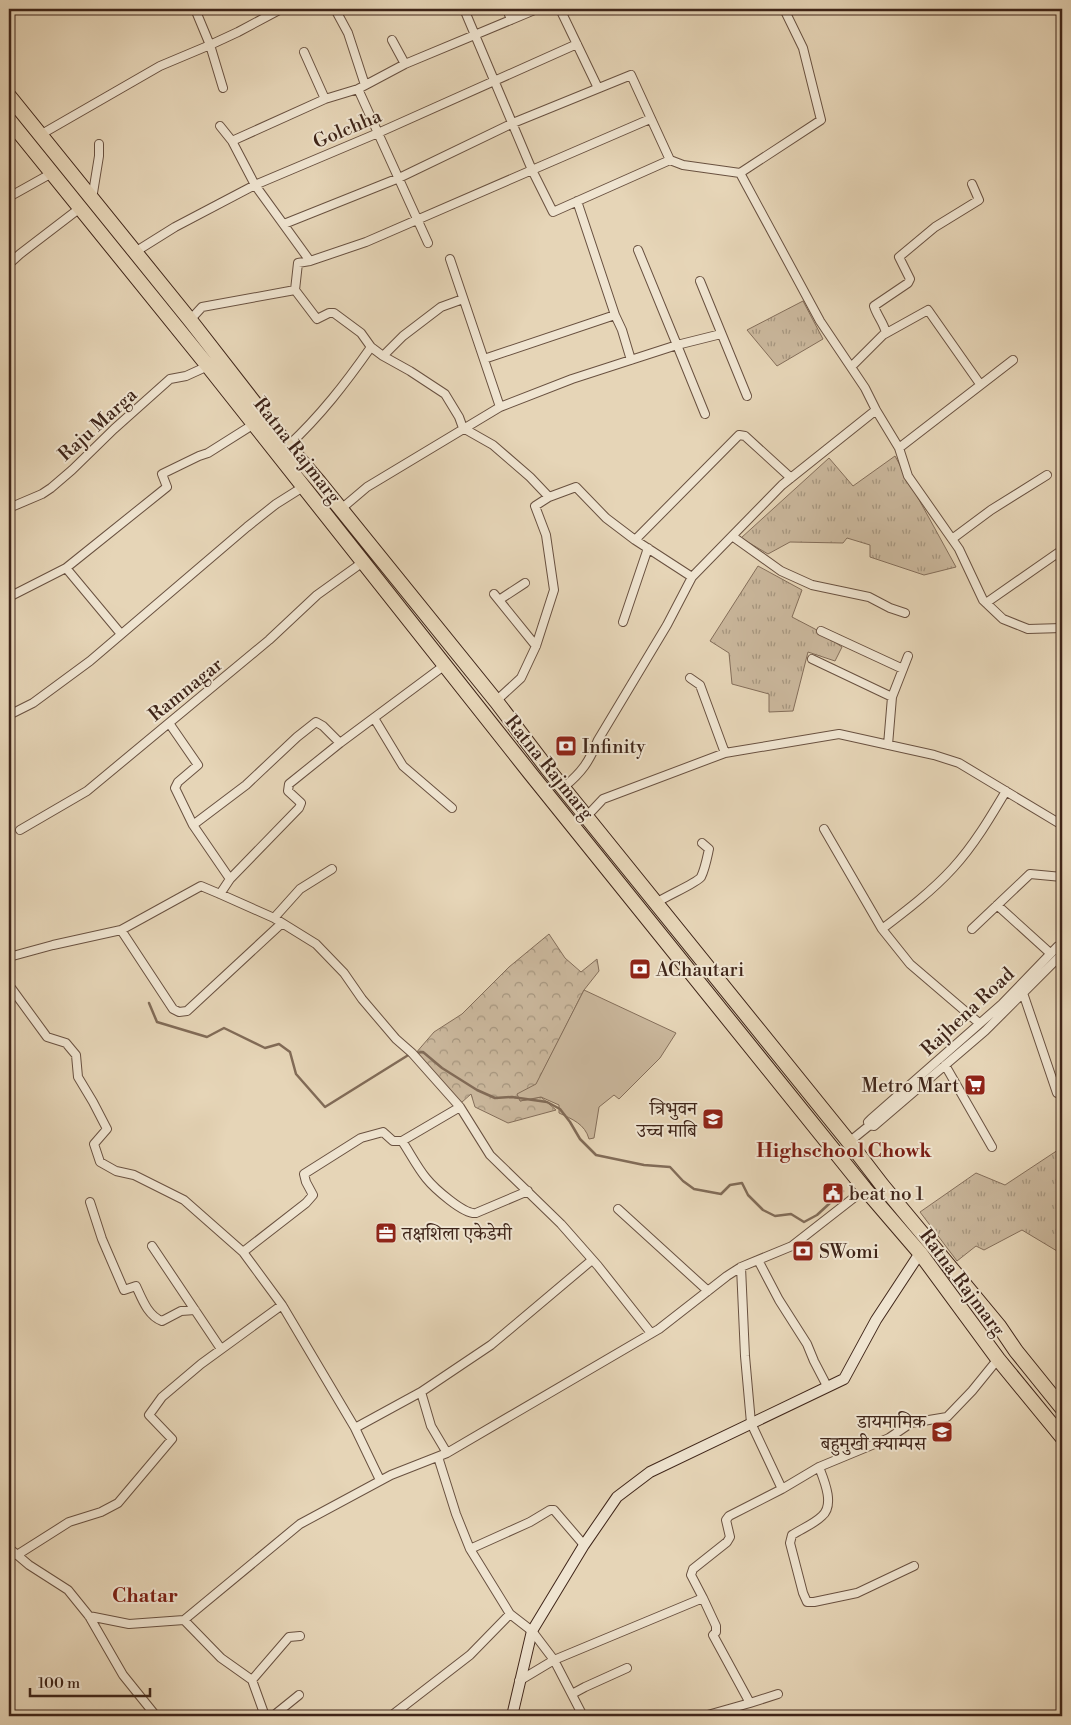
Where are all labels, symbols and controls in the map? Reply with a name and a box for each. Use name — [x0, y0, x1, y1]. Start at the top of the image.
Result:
street label: Golchha — [310, 104, 386, 154]
street label: Raju Marga — [53, 383, 142, 466]
street label: Ratna Rajmarg — [248, 393, 346, 509]
street label: Ramnagar — [144, 653, 228, 727]
street label: Ratna Rajmarg — [500, 710, 599, 825]
bank icon: Infinity — [554, 734, 578, 758]
place label: Infinity — [582, 735, 646, 759]
bank icon: AChautari — [628, 957, 652, 981]
place label: AChautari — [655, 958, 744, 982]
street label: Rajhena Road — [916, 962, 1020, 1061]
supermarket icon: Metro Mart — [963, 1073, 987, 1097]
place label: Metro Mart — [861, 1074, 959, 1098]
place label: त्रिभुवन उच्च माबि — [636, 1097, 698, 1143]
school or university icon: त्रिभुवन उच्च माबि — [701, 1107, 725, 1131]
district label: Highschool Chowk — [756, 1139, 932, 1164]
public building icon: beat no 1 — [821, 1181, 845, 1205]
place label: beat no 1 — [849, 1182, 924, 1206]
office icon: तक्षशिला एकेडेमी — [374, 1221, 398, 1245]
place label: तक्षशिला एकेडेमी — [401, 1222, 513, 1246]
street label: Ratna Rajmarg — [914, 1224, 1010, 1341]
bank icon: SWomi — [791, 1239, 815, 1263]
place label: SWomi — [819, 1240, 879, 1264]
place label: डायमामिक बहुमुखी क्याम्पस — [820, 1410, 928, 1456]
school or university icon: डायमामिक बहुमुखी क्याम्पस — [930, 1420, 954, 1444]
district label: Chatar — [112, 1584, 178, 1609]
scale bar — [30, 1665, 150, 1697]
text: 100 m — [38, 1674, 80, 1693]

